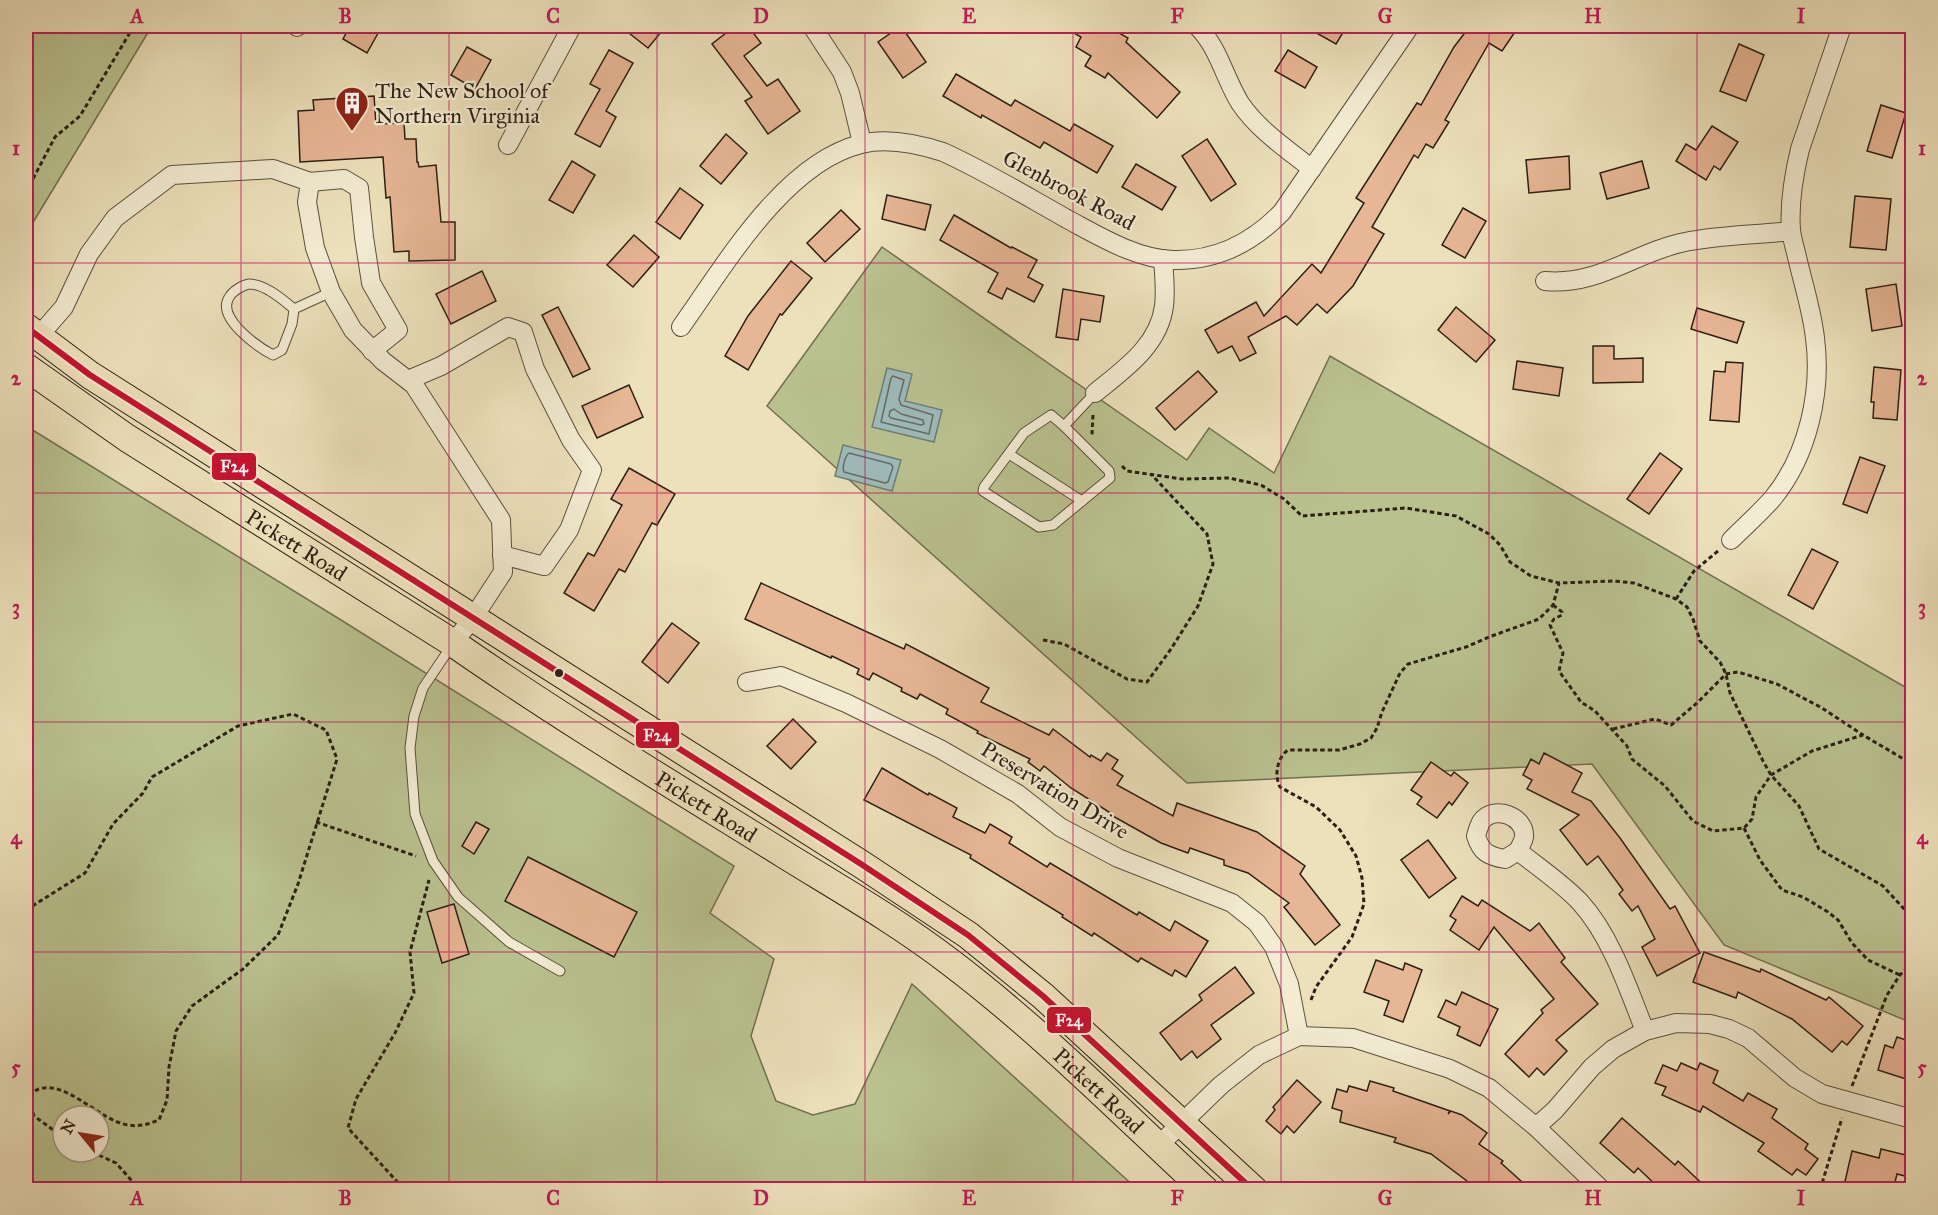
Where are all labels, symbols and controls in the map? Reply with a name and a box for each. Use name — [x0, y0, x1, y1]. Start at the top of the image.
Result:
text: A — [128, 4, 144, 28]
text: B — [338, 4, 352, 28]
text: C — [546, 4, 560, 28]
text: D — [753, 4, 769, 28]
text: E — [962, 4, 977, 28]
text: F — [1170, 4, 1184, 28]
text: G — [1378, 4, 1393, 28]
text: H — [1584, 4, 1602, 28]
text: I — [1797, 4, 1806, 28]
place label: The New School of Northern Virginia — [375, 77, 552, 129]
building icon: The New School of Northern Virginia — [334, 85, 370, 132]
text: 1 — [12, 136, 20, 160]
text: 1 — [1918, 136, 1926, 160]
street label: Glenbrook Road — [998, 144, 1140, 236]
text: 2 — [11, 366, 22, 390]
text: 2 — [1917, 366, 1928, 390]
line badge: F24 — [211, 452, 257, 481]
text: F24 — [220, 457, 249, 477]
street label: Pickett Road — [241, 503, 352, 587]
text: 3 — [12, 595, 20, 620]
text: 3 — [1918, 595, 1926, 620]
unlabelled marker — [553, 667, 565, 679]
line badge: F24 — [635, 721, 680, 749]
text: F24 — [643, 726, 672, 746]
street label: Preservation Drive — [976, 735, 1134, 845]
street label: Pickett Road — [651, 765, 762, 848]
text: 4 — [10, 825, 22, 850]
text: 4 — [1916, 825, 1928, 850]
line badge: F24 — [1046, 1006, 1092, 1034]
text: F24 — [1055, 1011, 1084, 1031]
street label: Pickett Road — [1048, 1042, 1150, 1139]
text: 5 — [11, 1055, 21, 1079]
text: 5 — [1917, 1055, 1927, 1079]
north arrow — [51, 1104, 111, 1164]
text: N — [57, 1116, 80, 1137]
text: A — [128, 1186, 144, 1210]
text: B — [338, 1186, 352, 1210]
text: C — [546, 1186, 560, 1210]
text: D — [753, 1186, 769, 1210]
text: E — [962, 1186, 977, 1210]
text: F — [1170, 1186, 1184, 1210]
text: G — [1378, 1186, 1393, 1210]
text: H — [1584, 1186, 1602, 1210]
text: I — [1797, 1186, 1806, 1210]

